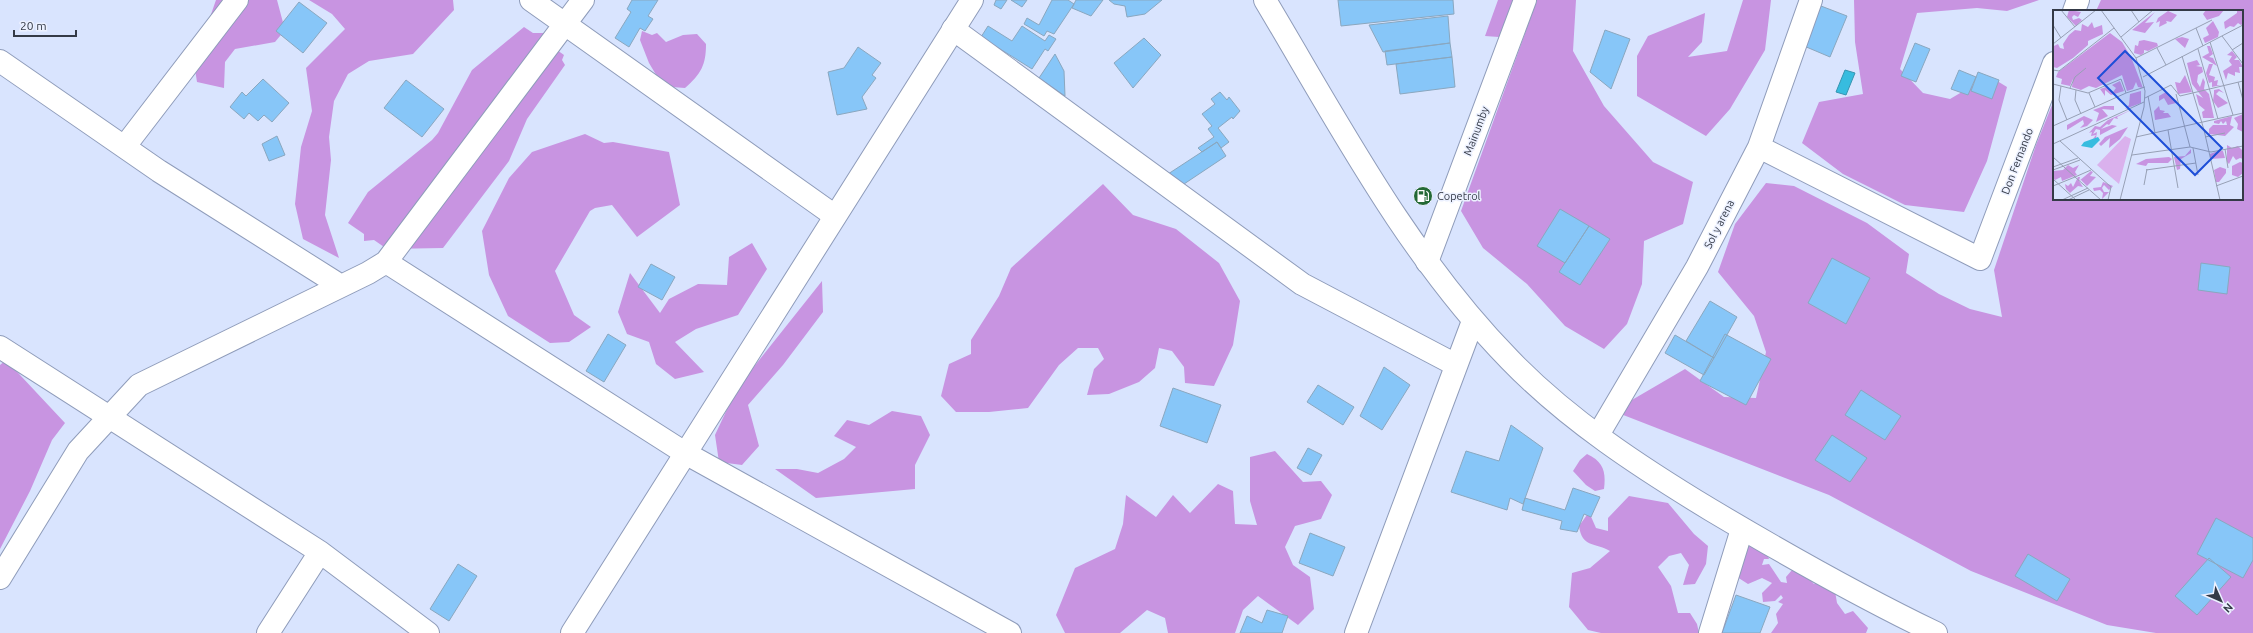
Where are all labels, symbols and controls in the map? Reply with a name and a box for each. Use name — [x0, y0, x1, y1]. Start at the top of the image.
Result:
inset map — [2053, 10, 2243, 200]
scale bar — [14, 12, 76, 38]
text: 20 m — [20, 19, 47, 32]
street label: Mainumby — [1461, 104, 1491, 157]
street label: Don Fernando — [1999, 126, 2035, 196]
fuel station icon: Copetrol — [1412, 185, 1434, 207]
place label: Copetrol — [1437, 190, 1481, 202]
street label: Sol y arena — [1702, 198, 1736, 250]
north arrow — [2201, 581, 2241, 621]
text: N — [2221, 601, 2235, 615]

